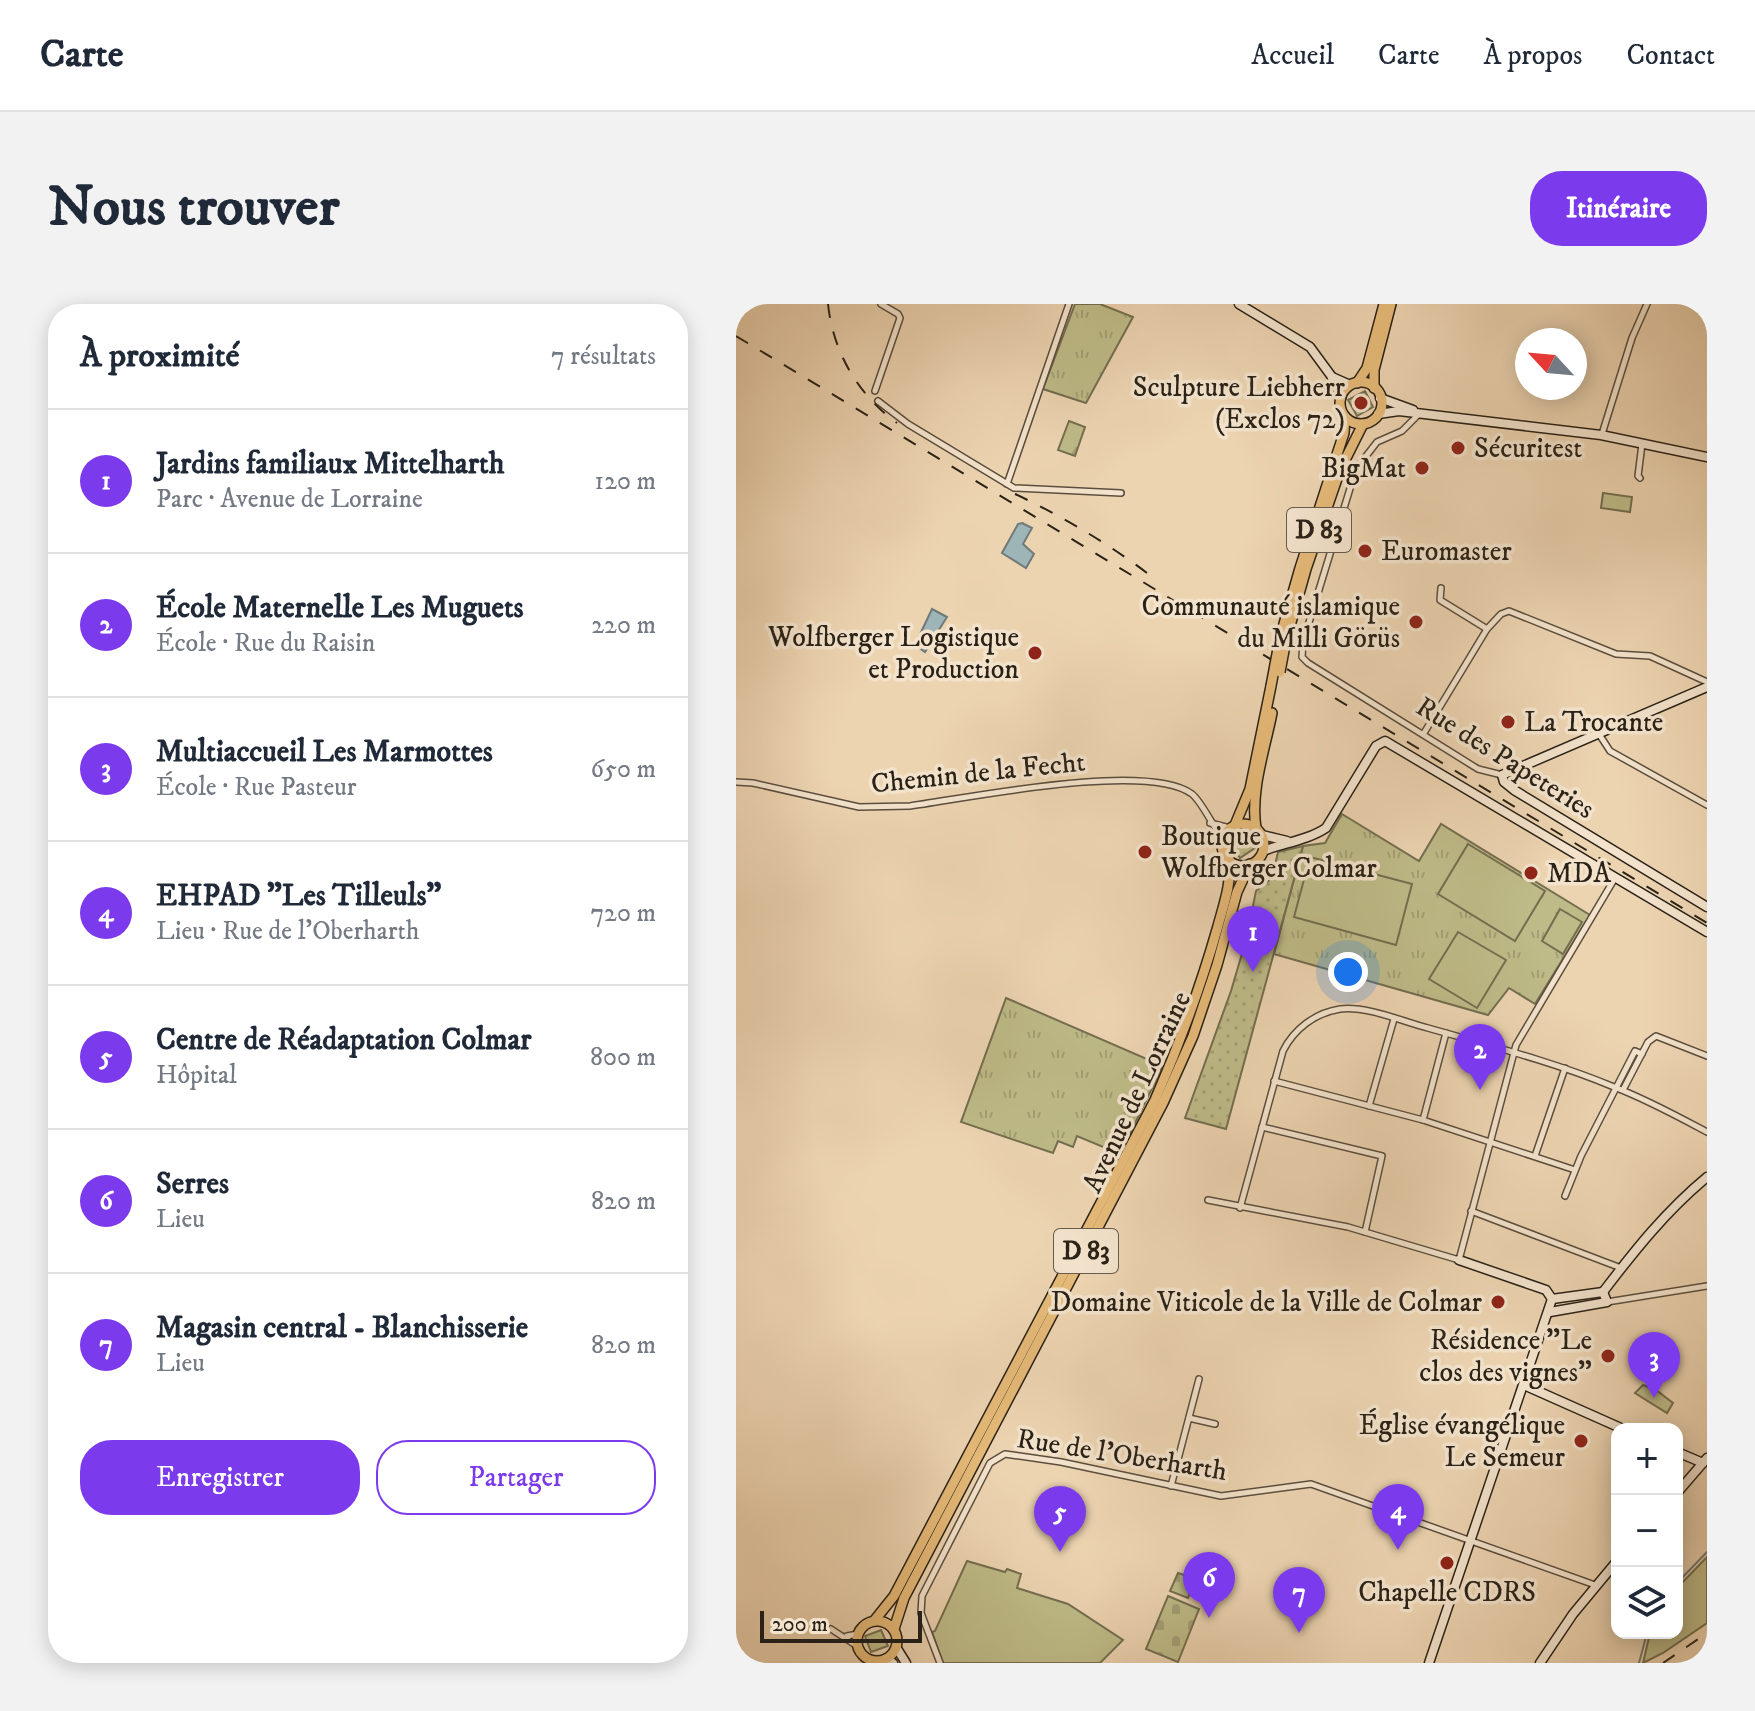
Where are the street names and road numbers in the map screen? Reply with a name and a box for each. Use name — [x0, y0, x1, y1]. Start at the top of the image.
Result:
road number: D 83 — [1287, 508, 1351, 552]
street label: Rue des Papeteries — [1409, 689, 1601, 827]
street label: Chemin de la Fecht — [869, 744, 1087, 802]
street label: Avenue de Lorraine — [1075, 986, 1199, 1198]
road number: D 83 — [1054, 1229, 1118, 1273]
street label: Rue de l'Oberharth — [1014, 1421, 1230, 1489]

